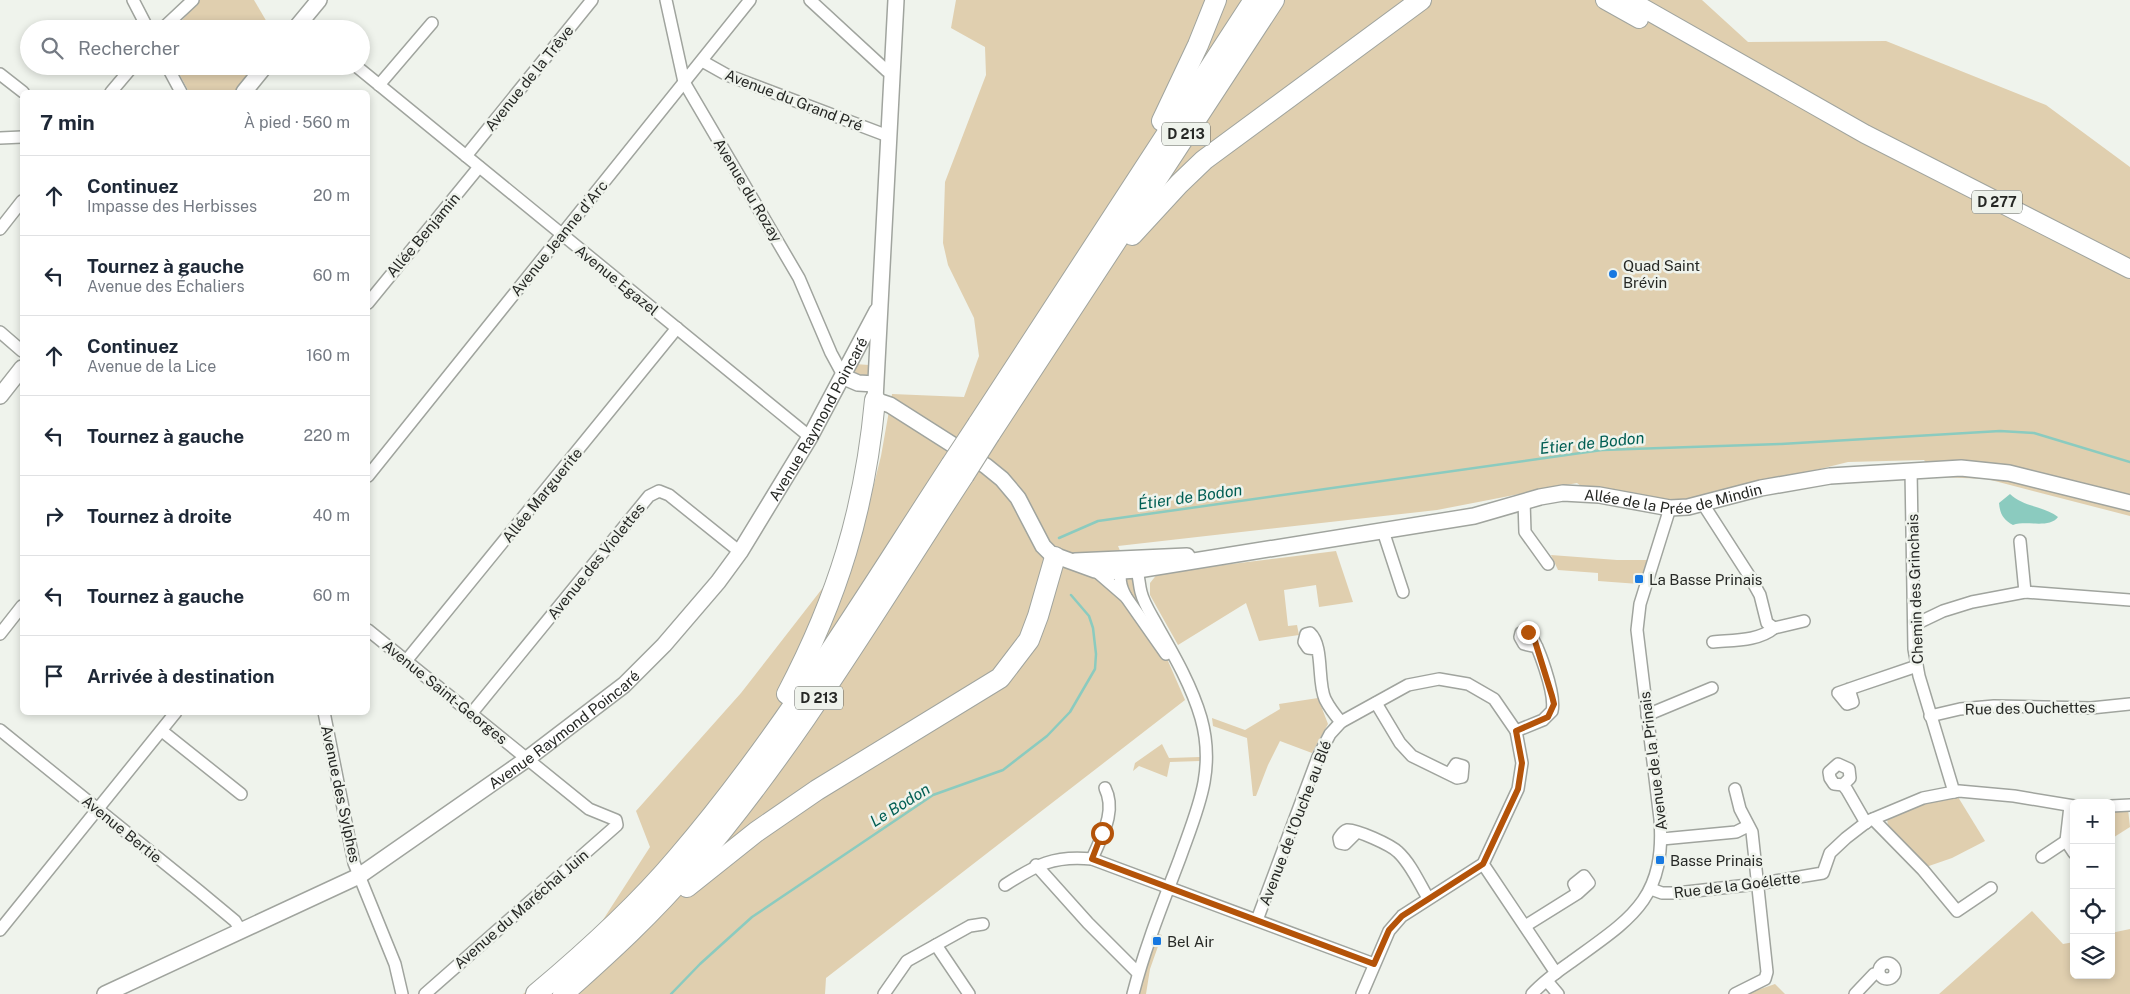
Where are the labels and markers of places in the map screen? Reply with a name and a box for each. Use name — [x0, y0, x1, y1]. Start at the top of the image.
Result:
place label: Quad Saint Brévin — [1623, 257, 1700, 291]
marker: Quad Saint Brévin — [1607, 268, 1619, 280]
place label: La Basse Prinais — [1649, 571, 1762, 588]
marker: La Basse Prinais — [1633, 573, 1645, 585]
place label: Basse Prinais — [1670, 852, 1763, 869]
marker: Basse Prinais — [1654, 854, 1666, 866]
place label: Bel Air — [1167, 933, 1214, 950]
marker: Bel Air — [1151, 935, 1163, 947]

